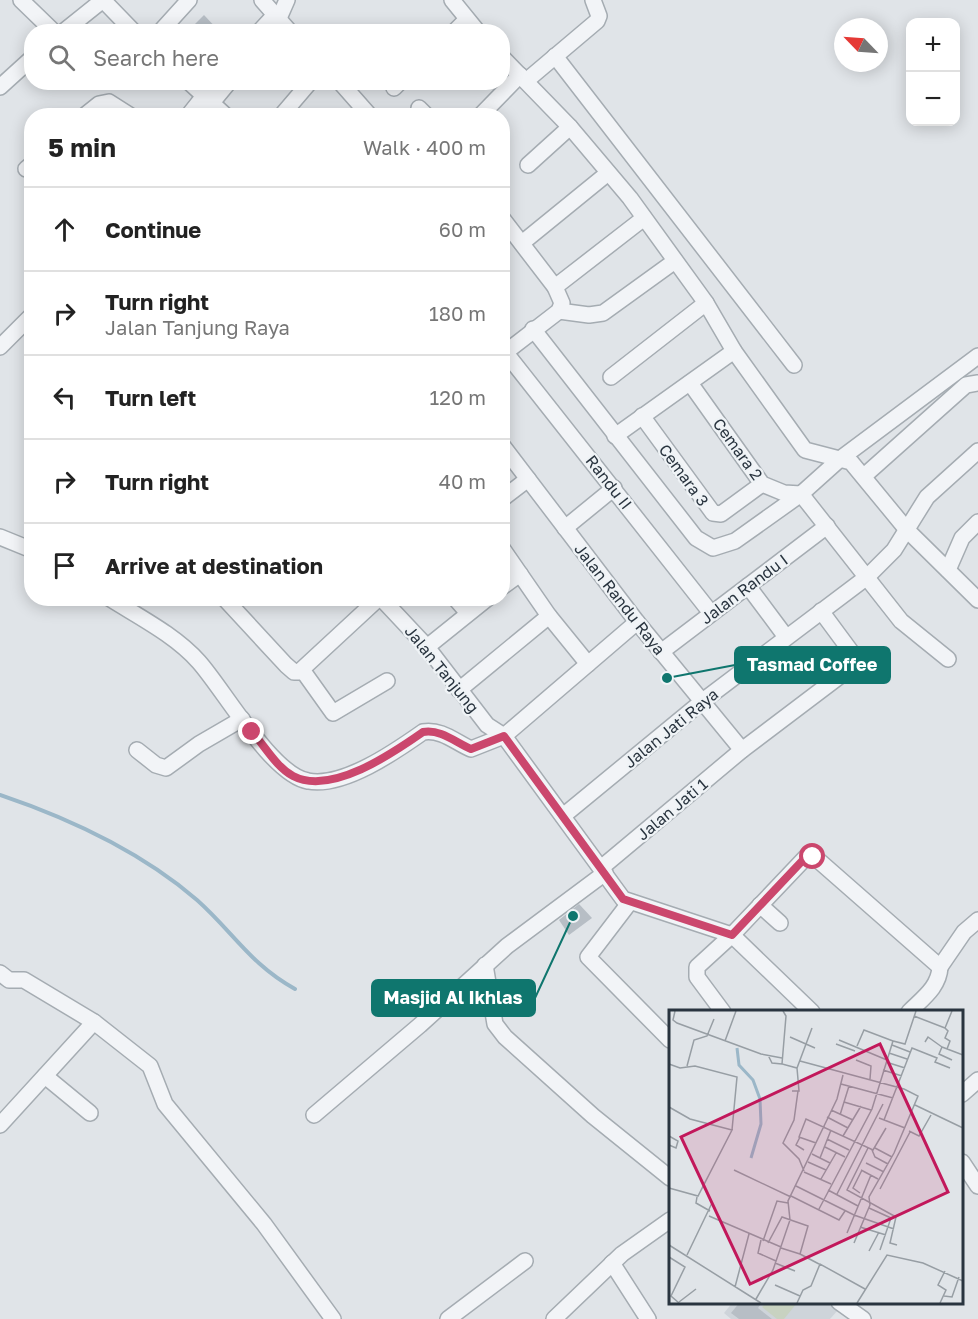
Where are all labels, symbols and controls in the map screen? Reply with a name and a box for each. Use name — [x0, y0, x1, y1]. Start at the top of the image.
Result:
north arrow — [834, 18, 888, 72]
map controls — [906, 18, 960, 126]
button: + — [906, 18, 960, 72]
search box — [24, 24, 510, 90]
icon: search — [45, 41, 78, 74]
text: Search here — [93, 44, 219, 71]
button: − — [906, 72, 960, 126]
text: 5 min — [48, 132, 116, 163]
text: Walk · 400 m — [363, 135, 486, 159]
icon: ahead — [48, 213, 81, 246]
text: Continue — [105, 216, 201, 243]
text: 60 m — [439, 217, 486, 241]
text: Turn right — [105, 288, 209, 315]
icon: right — [48, 297, 81, 330]
text: 180 m — [429, 301, 486, 325]
text: Jalan Tanjung Raya — [105, 315, 290, 339]
icon: left — [48, 381, 81, 414]
text: Turn left — [105, 384, 196, 411]
text: 120 m — [430, 385, 486, 409]
street label: Cemara 2 — [709, 414, 767, 484]
street label: Cemara 3 — [655, 440, 713, 510]
street label: Randu II — [582, 451, 636, 513]
icon: right — [48, 465, 81, 498]
text: Turn right — [105, 468, 209, 495]
text: 40 m — [439, 469, 486, 493]
street label: Jalan Randu Raya — [570, 539, 670, 659]
icon: arrive — [48, 549, 81, 582]
street label: Jalan Randu I — [696, 550, 792, 628]
text: Arrive at destination — [105, 552, 323, 579]
street label: Jalan Tanjung — [401, 621, 483, 717]
callout: Tasmad Coffee — [735, 647, 890, 683]
text: Tasmad Coffee — [747, 653, 878, 675]
street label: Jalan Jati Raya — [620, 684, 722, 772]
route end — [238, 718, 264, 744]
street label: Jalan Jati 1 — [633, 774, 712, 844]
route start — [799, 843, 825, 869]
callout: Masjid Al Ikhlas — [372, 980, 535, 1016]
text: Masjid Al Ikhlas — [383, 986, 523, 1008]
inset map — [669, 1010, 963, 1304]

